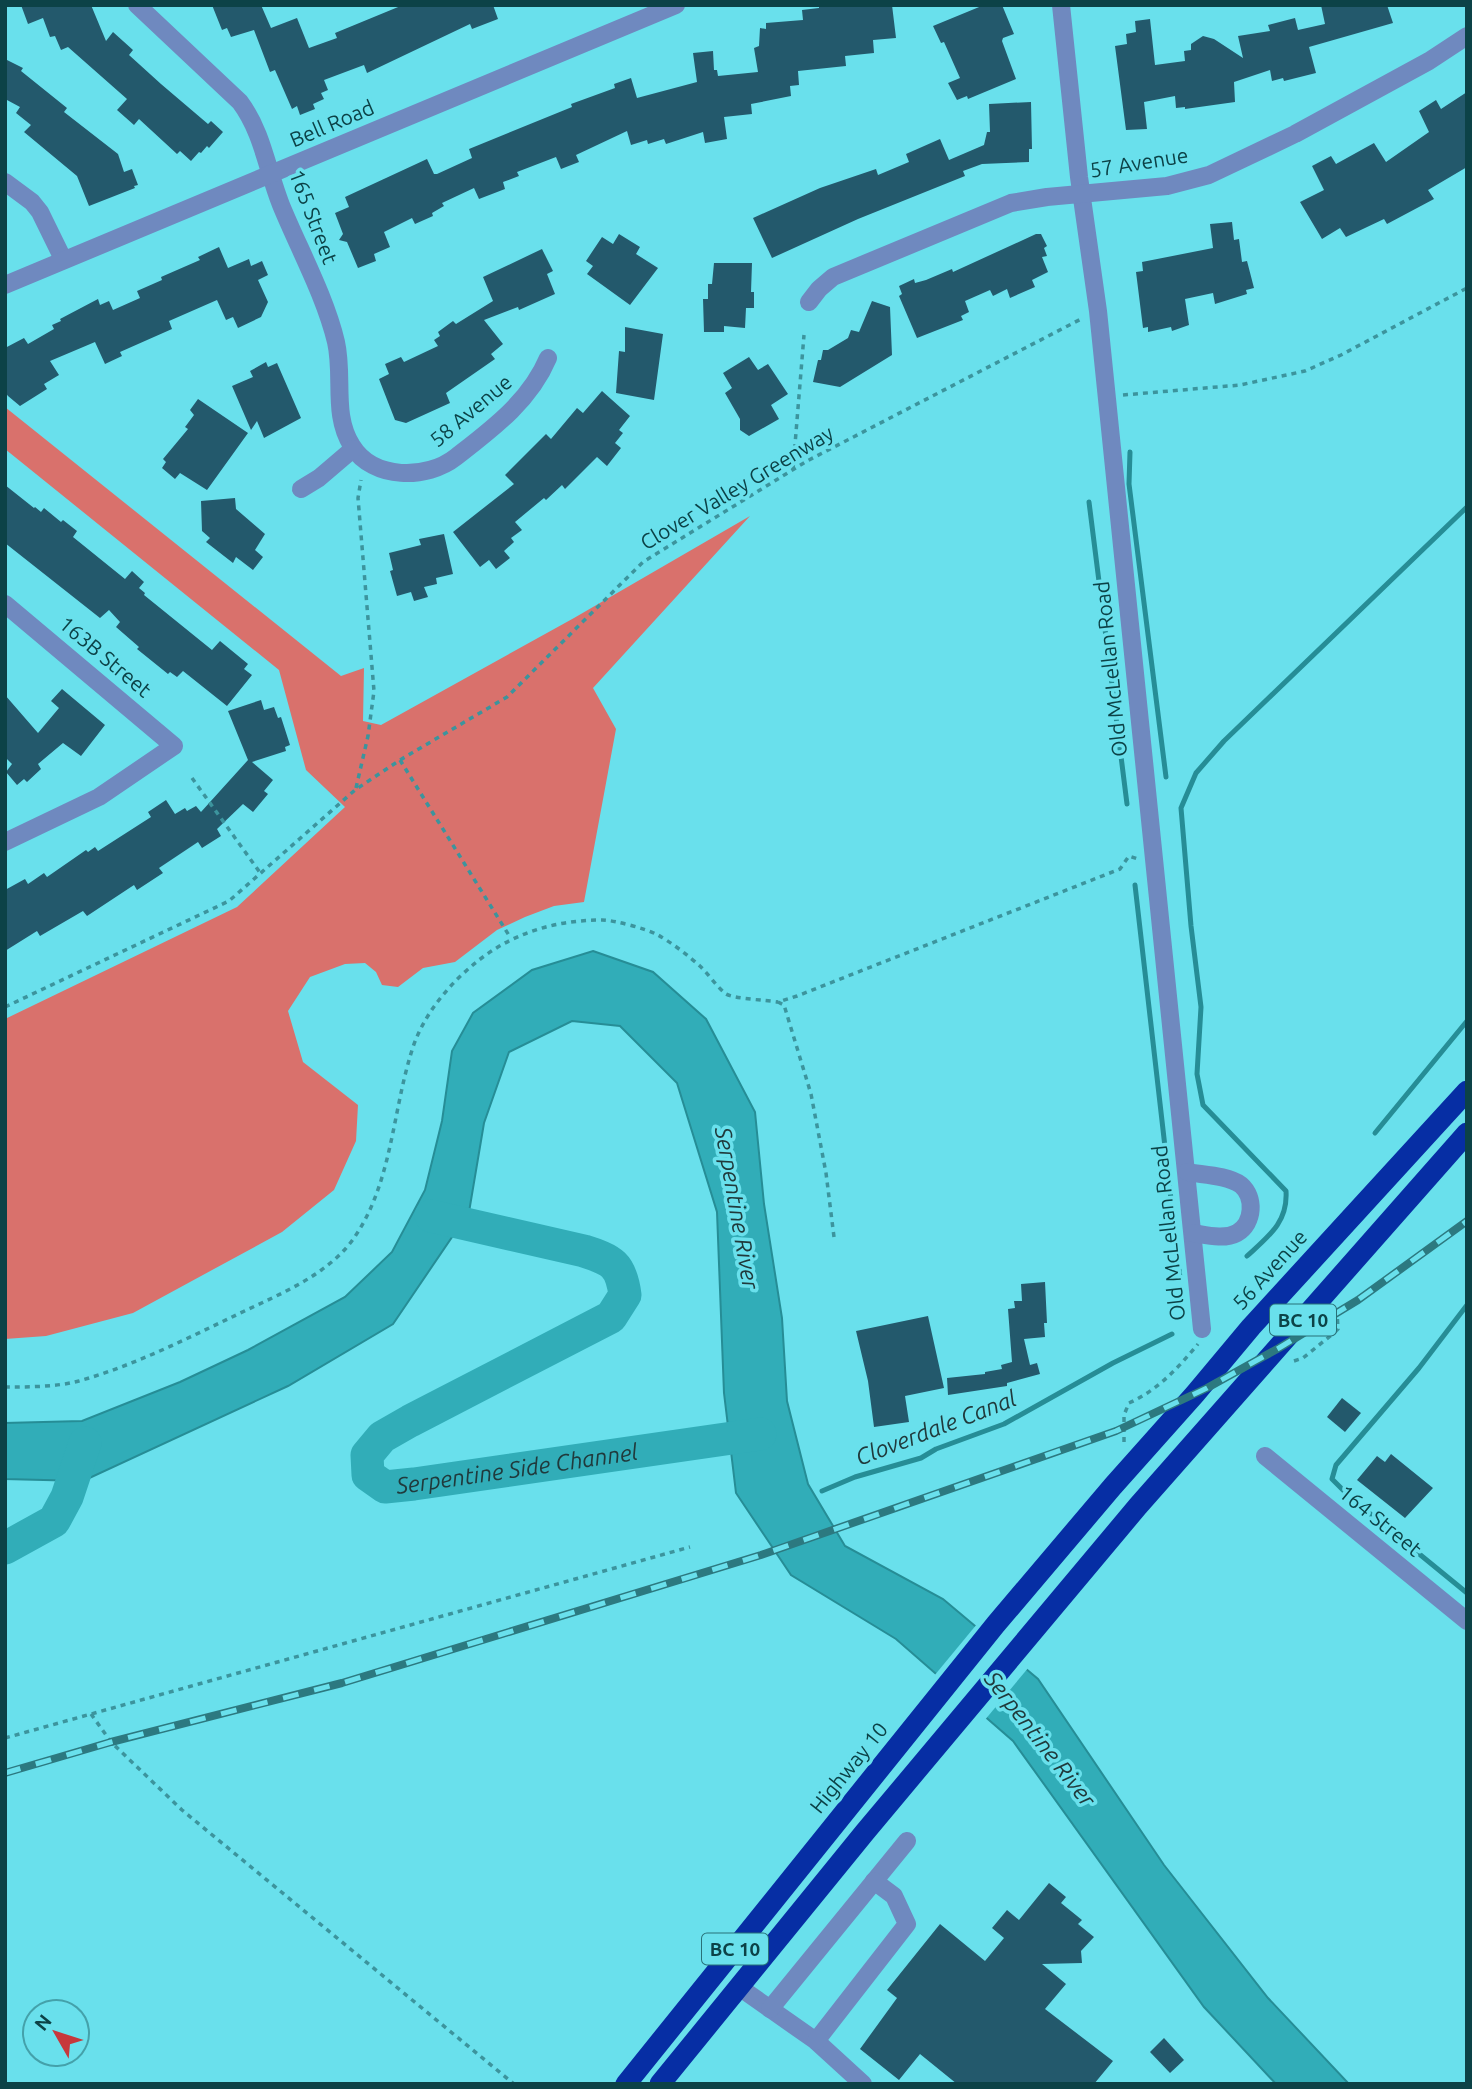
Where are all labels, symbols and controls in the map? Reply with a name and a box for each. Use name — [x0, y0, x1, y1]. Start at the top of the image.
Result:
street label: Bell Road — [286, 95, 377, 152]
street label: 57 Avenue — [1088, 142, 1190, 182]
street label: 165 Street — [285, 166, 343, 267]
street label: 58 Avenue — [425, 369, 516, 451]
street label: Clover Valley Greenway — [636, 420, 837, 554]
street label: Old McLellan Road — [1089, 580, 1131, 758]
street label: 163B Street — [55, 611, 156, 702]
water label: Serpentine River — [711, 1124, 764, 1292]
street label: Old McLellan Road — [1147, 1144, 1189, 1322]
street label: 56 Avenue — [1227, 1224, 1311, 1314]
road number: BC 10 — [1270, 1304, 1336, 1336]
water label: Cloverdale Canal — [852, 1385, 1020, 1470]
water label: Serpentine Side Channel — [394, 1439, 640, 1498]
street label: 164 Street — [1335, 1480, 1427, 1561]
water label: Serpentine River — [979, 1665, 1102, 1812]
street label: Highway 10 — [804, 1717, 892, 1817]
road number: BC 10 — [702, 1934, 768, 1965]
north arrow — [21, 1998, 91, 2068]
text: N — [30, 2010, 56, 2035]

